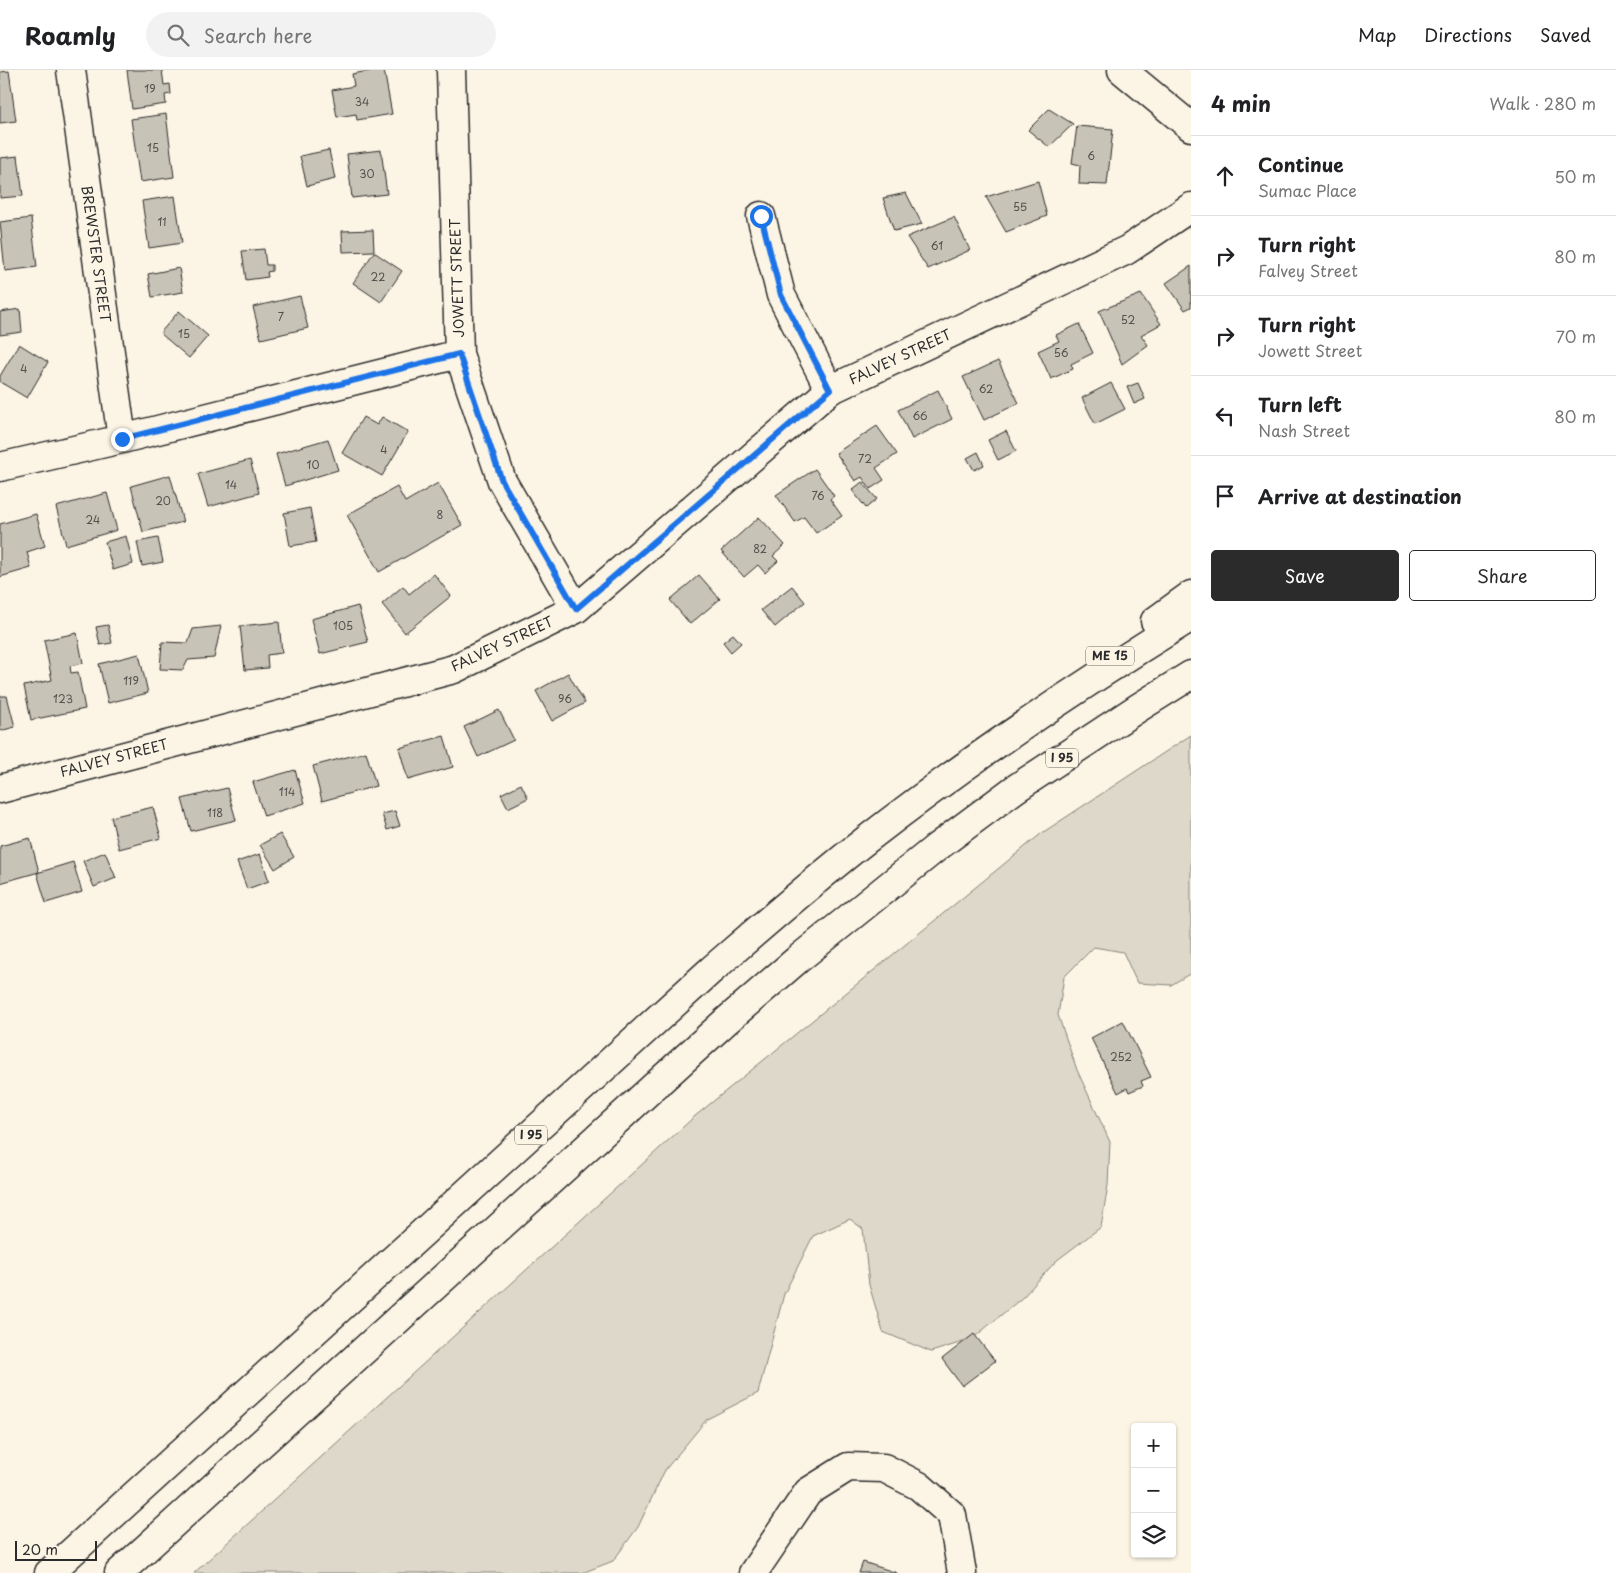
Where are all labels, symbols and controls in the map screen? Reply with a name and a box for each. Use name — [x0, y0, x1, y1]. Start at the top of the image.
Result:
search box — [146, 12, 496, 57]
text: Roamly — [25, 17, 116, 53]
icon: search — [164, 21, 192, 49]
text: Search here — [204, 21, 312, 49]
text: Map — [1358, 21, 1396, 48]
text: Directions — [1424, 21, 1512, 48]
text: Saved — [1540, 21, 1591, 48]
house number: 19 — [144, 80, 156, 97]
text: 4 min — [1211, 87, 1271, 119]
text: Walk · 280 m — [1489, 91, 1596, 115]
house number: 34 — [355, 93, 369, 110]
house number: 15 — [147, 139, 159, 156]
house number: 6 — [1087, 147, 1095, 164]
text: Continue — [1258, 150, 1344, 178]
icon: ahead — [1211, 162, 1239, 190]
text: 50 m — [1555, 164, 1596, 188]
house number: 30 — [359, 165, 375, 182]
text: Sumac Place — [1258, 178, 1357, 202]
street label: BREWSTER STREET — [76, 184, 117, 324]
house number: 55 — [1013, 198, 1027, 215]
route start — [750, 205, 773, 228]
house number: 11 — [157, 213, 167, 230]
street label: JOWETT STREET — [444, 218, 469, 338]
text: Turn right — [1258, 230, 1356, 258]
house number: 61 — [931, 237, 943, 254]
icon: right — [1211, 242, 1239, 270]
text: 80 m — [1554, 244, 1596, 268]
text: Falvey Street — [1258, 258, 1358, 282]
house number: 22 — [371, 268, 385, 285]
house number: 7 — [278, 308, 284, 325]
text: Turn right — [1258, 310, 1356, 338]
house number: 52 — [1121, 311, 1135, 328]
icon: right — [1211, 322, 1239, 350]
street label: FALVEY STREET — [845, 323, 955, 389]
text: 70 m — [1556, 324, 1596, 348]
house number: 15 — [178, 325, 190, 342]
text: Jowett Street — [1258, 338, 1362, 362]
house number: 56 — [1054, 344, 1069, 361]
house number: 4 — [20, 360, 28, 377]
house number: 62 — [979, 380, 993, 397]
text: Turn left — [1258, 390, 1342, 418]
icon: left — [1211, 402, 1239, 430]
text: 80 m — [1554, 404, 1596, 428]
house number: 66 — [912, 407, 928, 424]
text: Nash Street — [1258, 418, 1350, 442]
route end — [111, 428, 134, 451]
house number: 4 — [380, 441, 388, 458]
house number: 72 — [858, 450, 872, 467]
house number: 10 — [307, 456, 319, 473]
house number: 14 — [225, 476, 237, 493]
icon: arrive — [1211, 482, 1239, 510]
text: Arrive at destination — [1258, 482, 1462, 510]
house number: 76 — [811, 487, 825, 504]
house number: 20 — [155, 492, 171, 509]
house number: 8 — [437, 506, 444, 523]
house number: 24 — [86, 511, 100, 528]
house number: 82 — [753, 540, 767, 557]
button: Save — [1211, 550, 1399, 601]
button: Share — [1409, 550, 1596, 601]
street label: FALVEY STREET — [447, 610, 557, 676]
house number: 105 — [333, 617, 353, 634]
road number: ME 15 — [1086, 646, 1134, 666]
house number: 119 — [123, 672, 139, 689]
house number: 123 — [53, 690, 73, 707]
house number: 96 — [558, 690, 572, 707]
street label: FALVEY STREET — [58, 733, 171, 782]
road number: I 95 — [1046, 748, 1078, 768]
house number: 114 — [279, 783, 295, 800]
house number: 118 — [207, 804, 223, 821]
house number: 252 — [1110, 1048, 1132, 1065]
road number: I 95 — [515, 1126, 547, 1144]
map controls — [1131, 1423, 1176, 1558]
button: + — [1131, 1423, 1176, 1468]
button: − — [1131, 1468, 1176, 1513]
button: layers — [1131, 1513, 1176, 1558]
scale bar — [15, 1538, 98, 1561]
text: 20 m — [22, 1539, 58, 1560]

